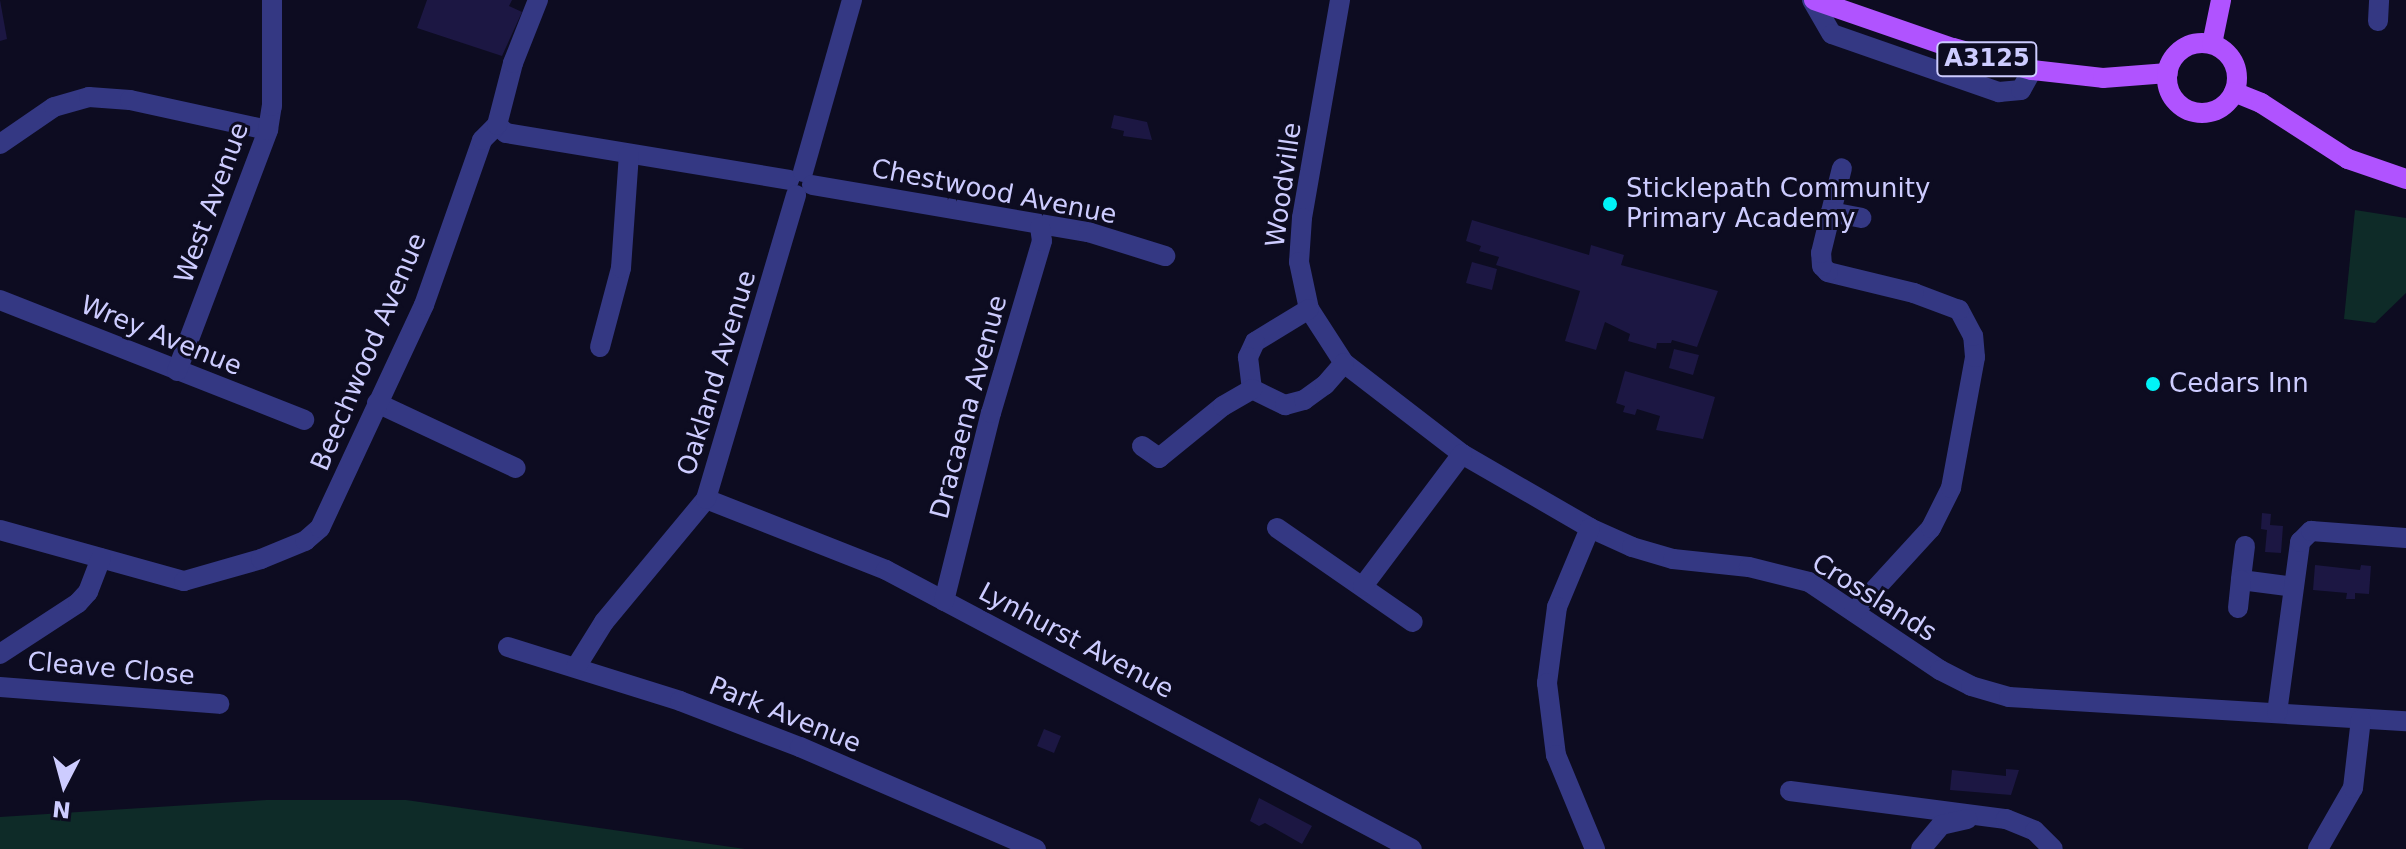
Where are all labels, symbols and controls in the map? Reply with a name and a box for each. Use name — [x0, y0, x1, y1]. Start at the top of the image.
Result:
road number: A3125 — [1935, 39, 2039, 79]
street label: West Avenue — [168, 118, 256, 288]
street label: Woodville — [1260, 121, 1308, 249]
street label: Chestwood Avenue — [869, 153, 1119, 231]
place label: Sticklepath Community Primary Academy — [1626, 173, 1930, 234]
marker: Sticklepath Community Primary Academy — [1601, 195, 1619, 213]
street label: Beechwood Avenue — [305, 229, 433, 475]
street label: Oakland Avenue — [671, 267, 763, 479]
street label: Wrey Avenue — [76, 290, 246, 382]
street label: Dracaena Avenue — [924, 292, 1014, 522]
place label: Cedars Inn — [2169, 368, 2309, 400]
marker: Cedars Inn — [2144, 375, 2162, 393]
street label: Crosslands — [1806, 547, 1942, 649]
street label: Lynhurst Avenue — [973, 576, 1179, 706]
street label: Cleave Close — [26, 646, 196, 692]
street label: Park Avenue — [704, 670, 866, 760]
north arrow — [24, 745, 104, 825]
text: N — [51, 796, 72, 823]

